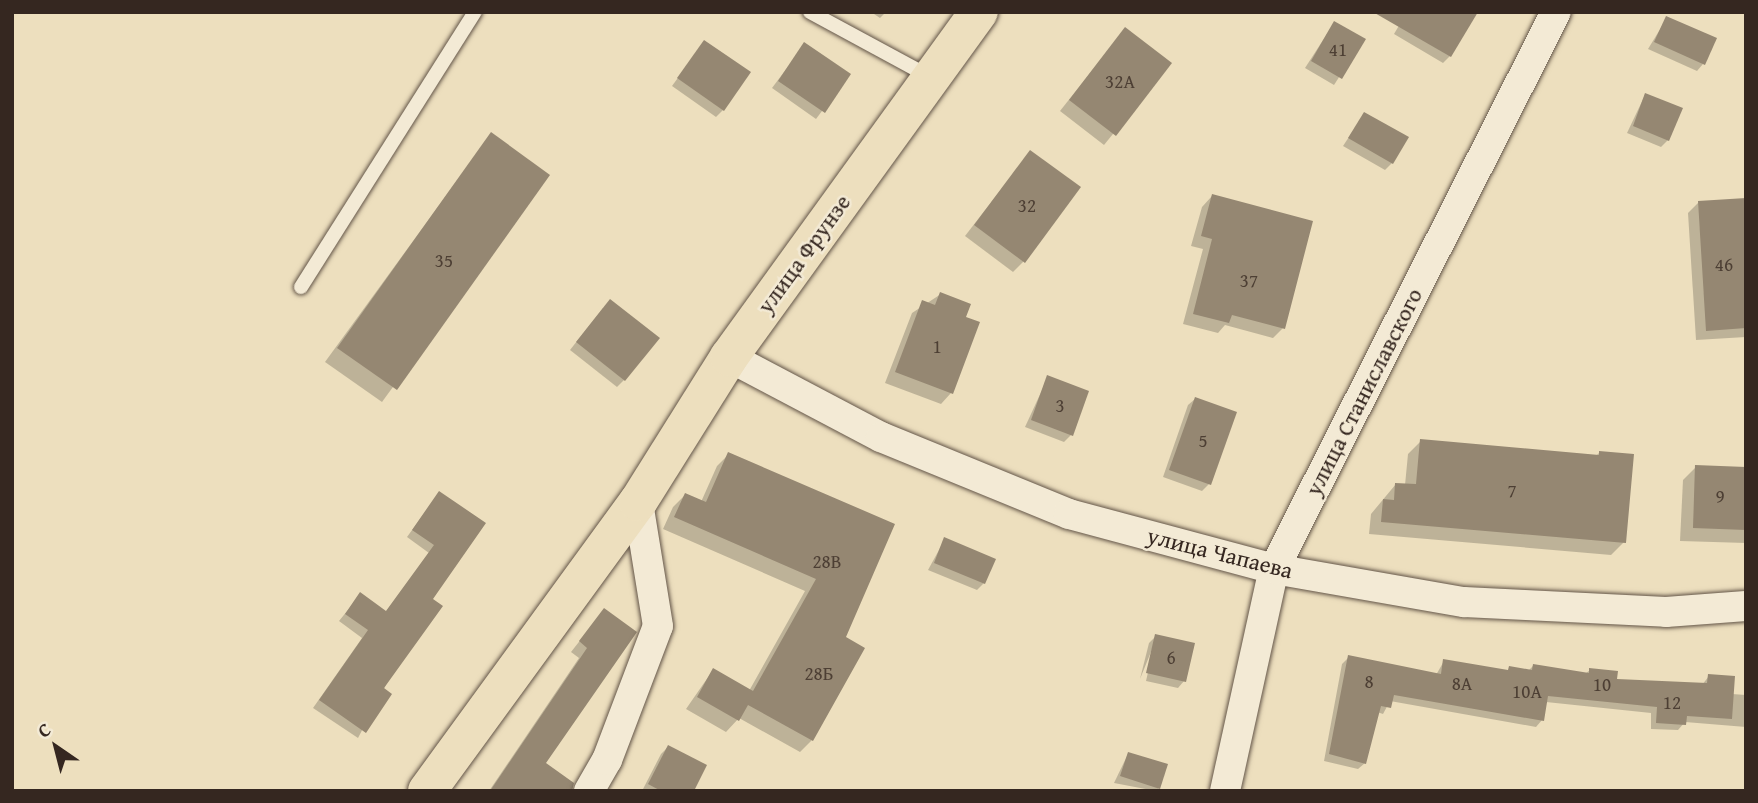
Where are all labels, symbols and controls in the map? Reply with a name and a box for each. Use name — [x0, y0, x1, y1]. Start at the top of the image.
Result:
house number: 41 — [1329, 39, 1347, 61]
house number: 32А — [1105, 71, 1135, 93]
street label: улица Фрунзе — [752, 189, 856, 319]
house number: 32 — [1018, 195, 1036, 217]
house number: 35 — [435, 250, 453, 272]
house number: 46 — [1715, 254, 1733, 276]
house number: 37 — [1240, 270, 1258, 292]
street label: улица Станиславского — [1300, 284, 1428, 500]
house number: 1 — [932, 336, 942, 358]
house number: 3 — [1055, 395, 1065, 417]
house number: 5 — [1198, 430, 1208, 452]
house number: 7 — [1507, 480, 1517, 502]
house number: 9 — [1715, 486, 1725, 508]
street label: улица Чапаева — [1144, 522, 1296, 584]
house number: 28В — [812, 551, 842, 573]
house number: 6 — [1166, 647, 1176, 669]
house number: 28Б — [804, 663, 834, 685]
house number: 8 — [1364, 671, 1374, 693]
house number: 8А — [1452, 673, 1472, 695]
house number: 10 — [1593, 674, 1611, 696]
house number: 10А — [1512, 681, 1542, 703]
house number: 12 — [1663, 692, 1681, 714]
north arrow — [21, 712, 91, 782]
text: С — [32, 715, 56, 744]

